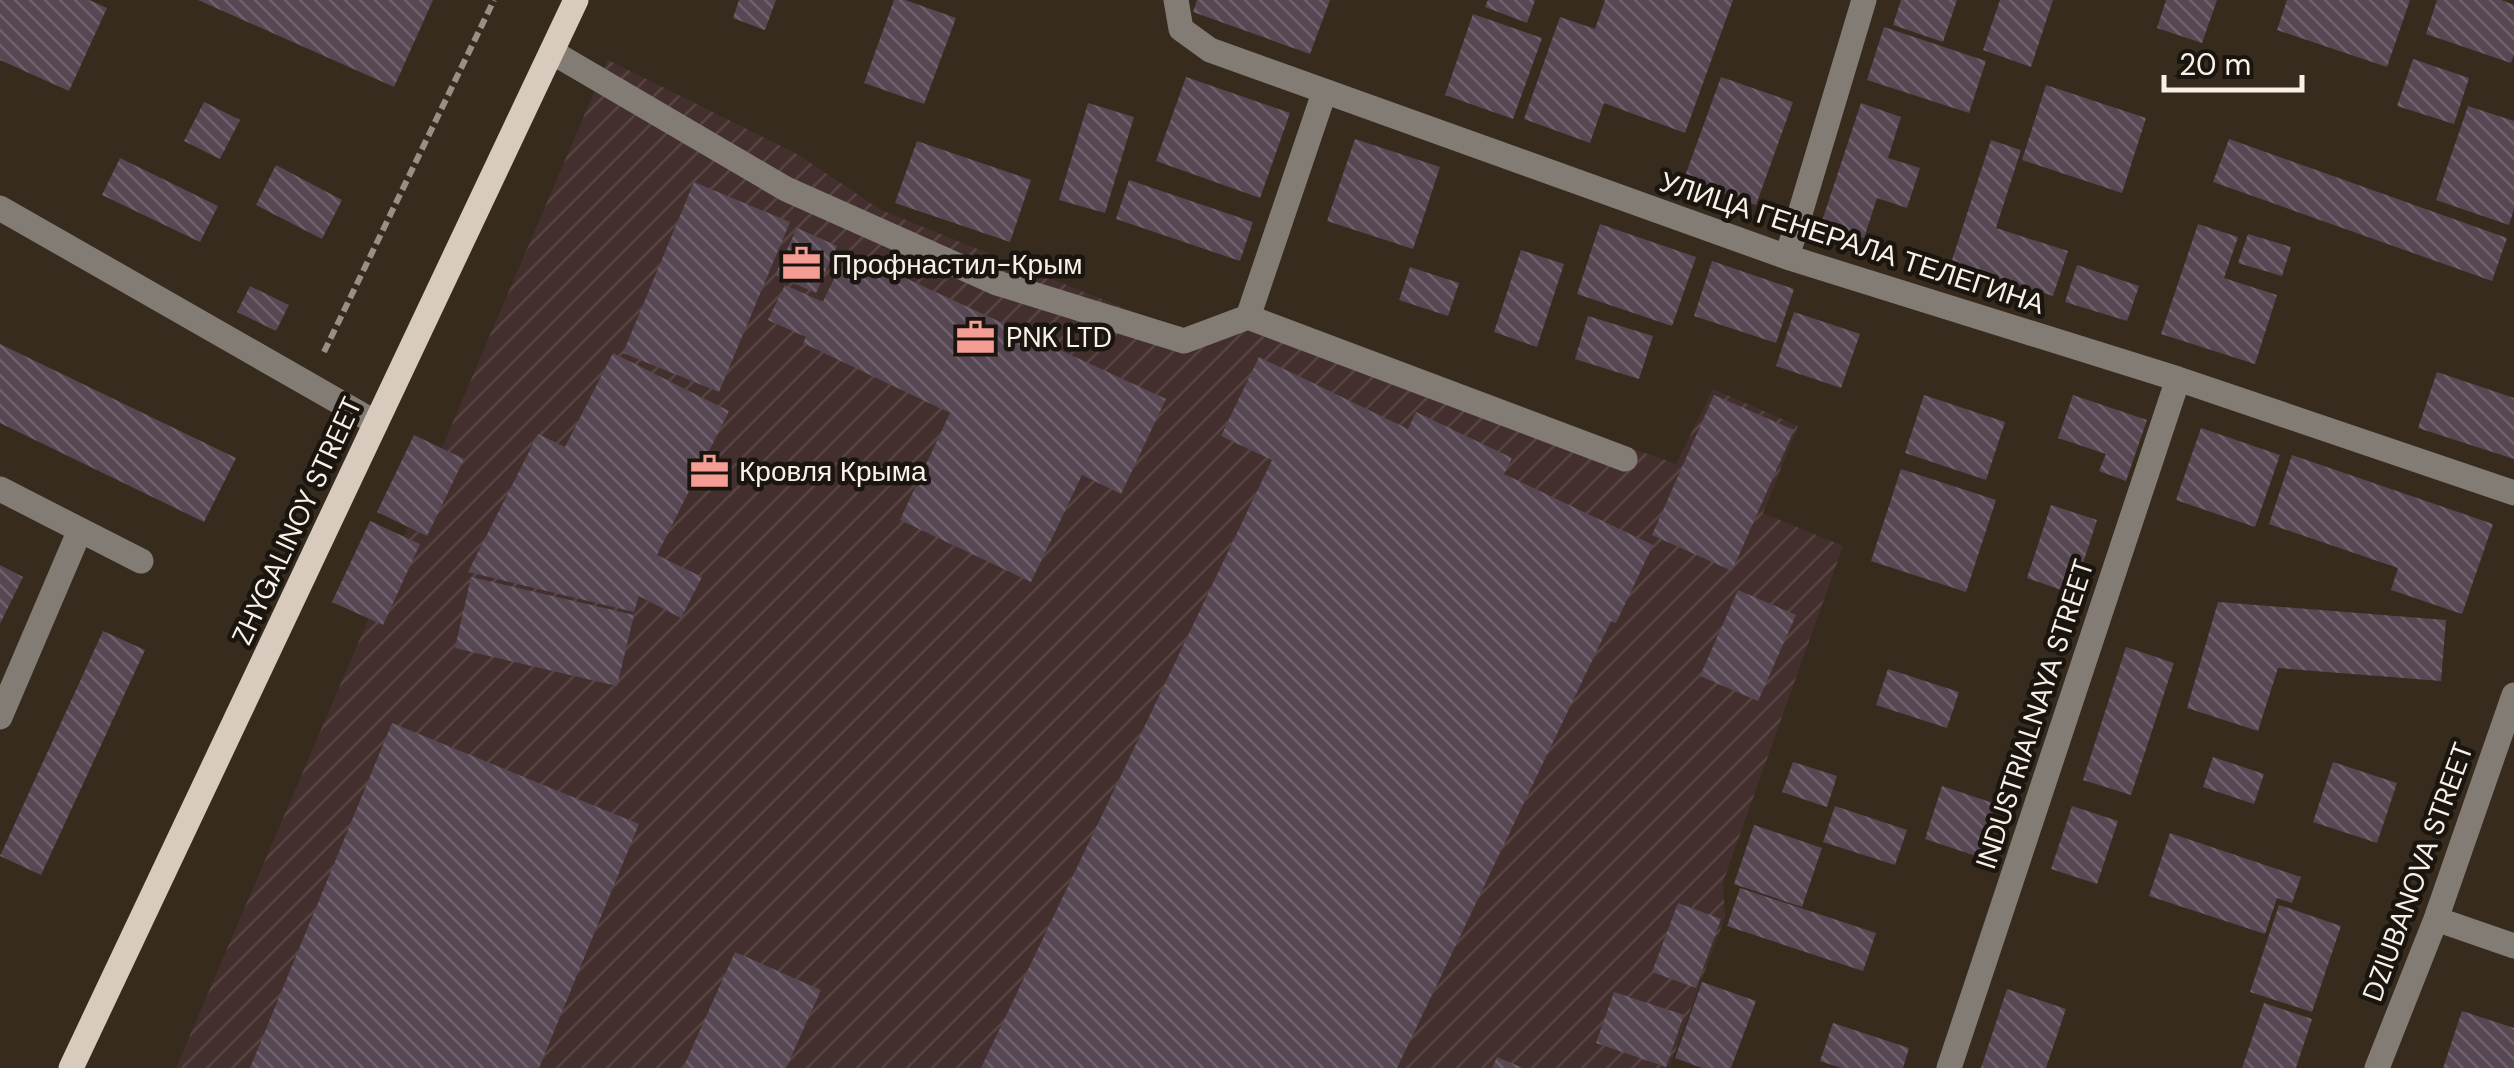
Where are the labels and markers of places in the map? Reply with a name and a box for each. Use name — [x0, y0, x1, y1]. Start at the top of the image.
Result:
office icon: Профнастил-Крым — [781, 243, 823, 285]
place label: Профнастил-Крым — [832, 246, 1083, 283]
office icon: PNK LTD — [955, 316, 997, 358]
place label: PNK LTD — [1006, 319, 1112, 356]
office icon: Кровля Крыма — [688, 450, 730, 492]
place label: Кровля Крыма — [739, 453, 927, 490]

